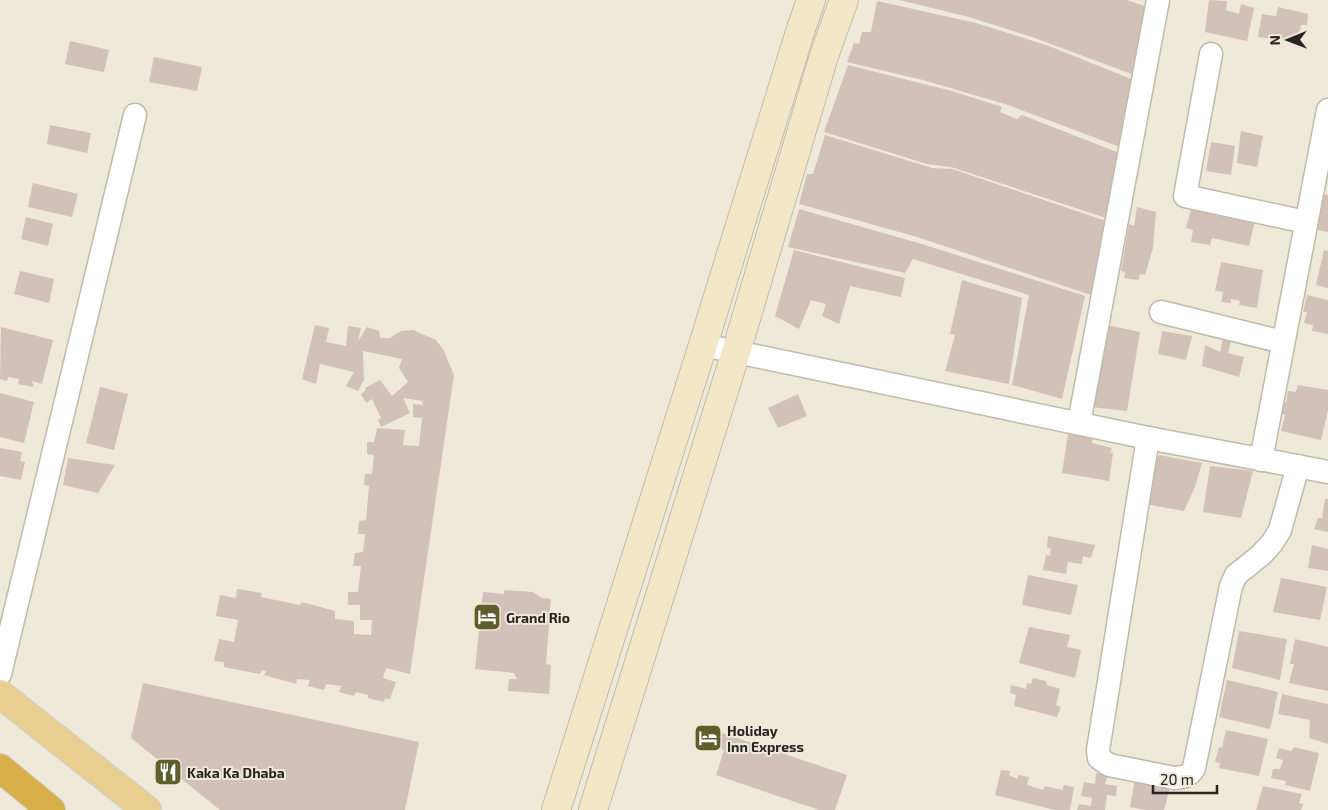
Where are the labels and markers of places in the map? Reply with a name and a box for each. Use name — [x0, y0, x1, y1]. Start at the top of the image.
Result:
hotel icon: Grand Rio — [472, 602, 502, 632]
place label: Grand Rio — [506, 609, 570, 626]
place label: Holiday Inn Express — [727, 722, 804, 755]
hotel icon: Holiday Inn Express — [693, 723, 723, 753]
restaurant icon: Kaka Ka Dhaba — [153, 757, 183, 787]
place label: Kaka Ka Dhaba — [187, 764, 285, 781]

